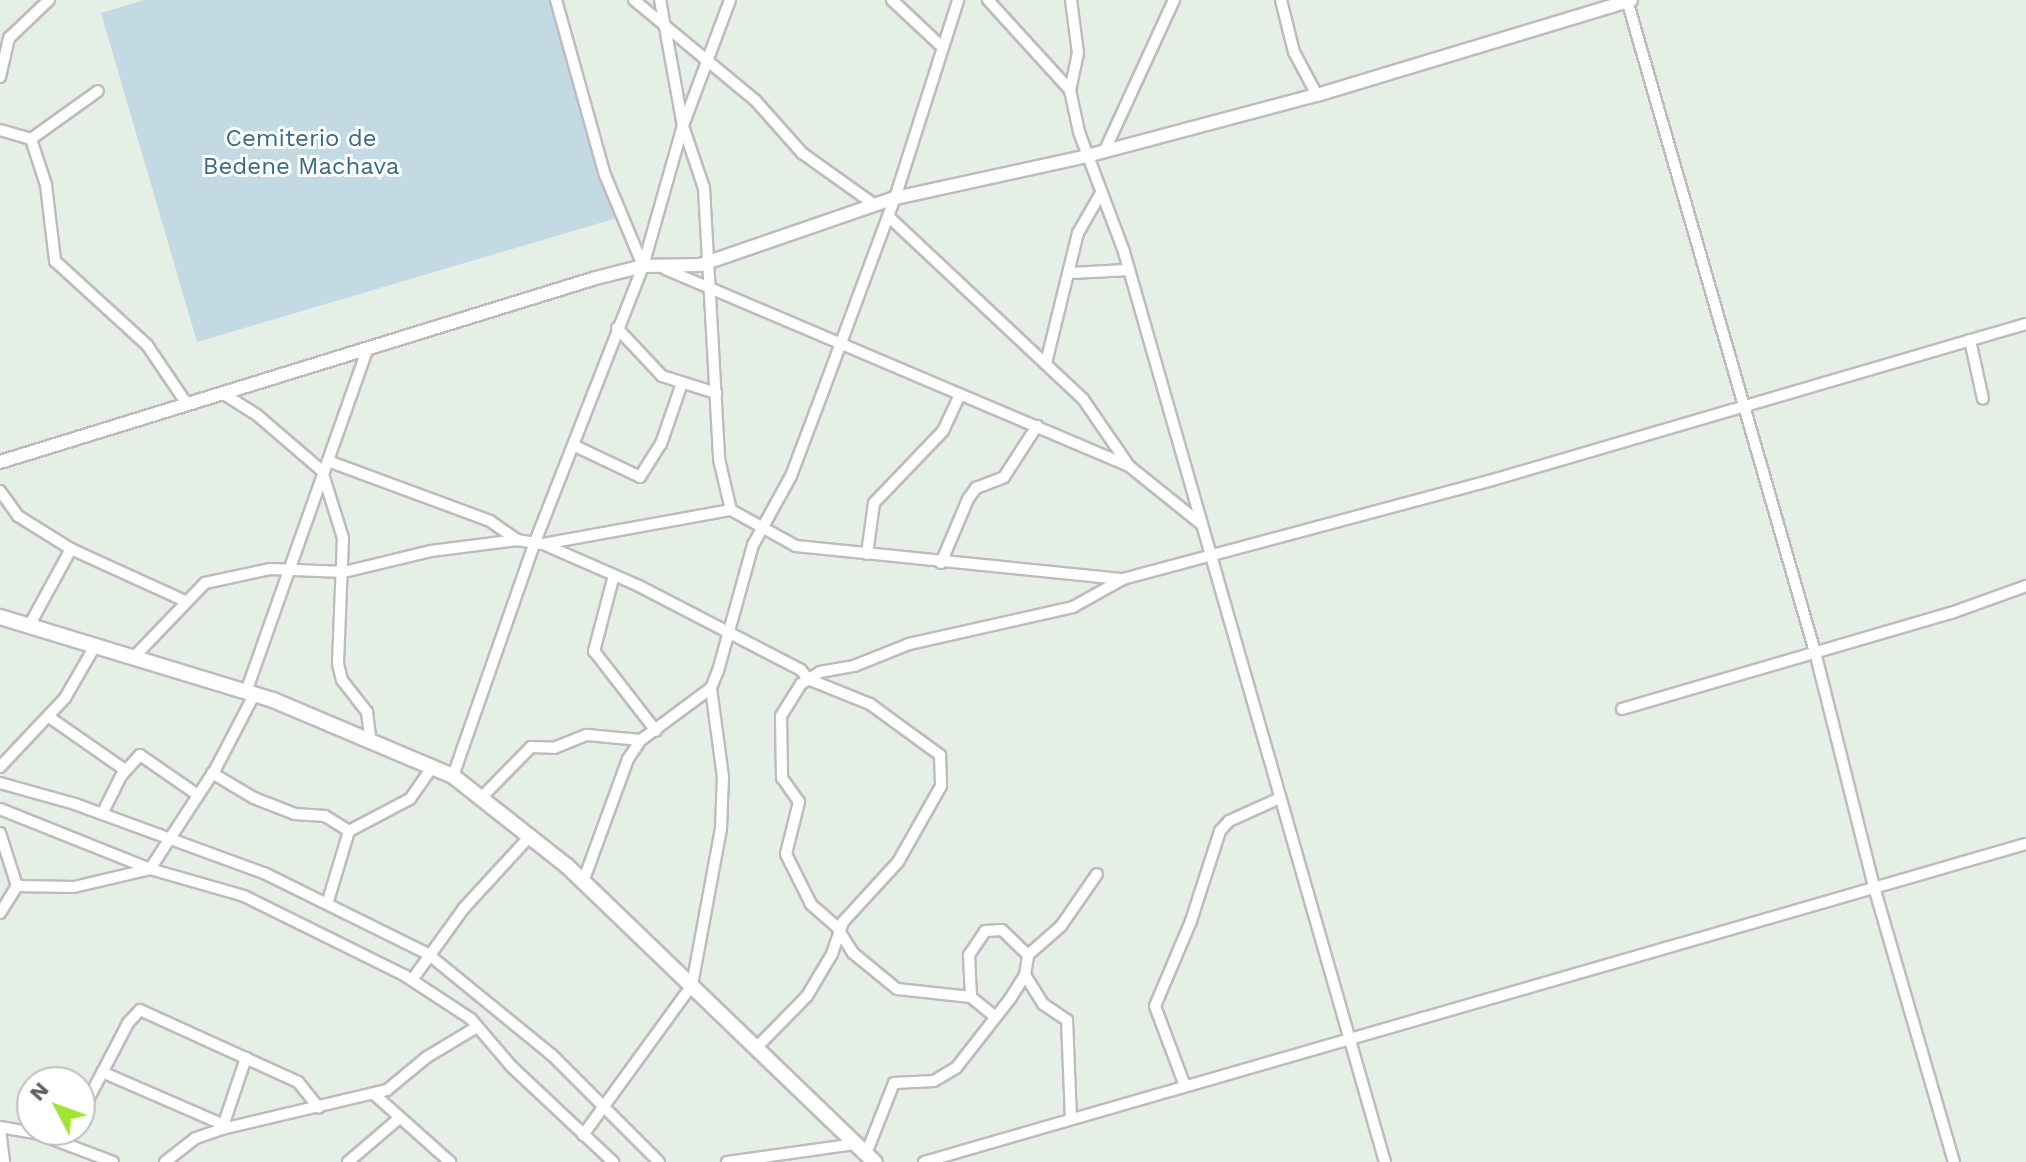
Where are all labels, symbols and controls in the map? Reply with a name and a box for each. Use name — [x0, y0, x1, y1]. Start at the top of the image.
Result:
park label: Cemiterio de Bedene Machava — [203, 125, 399, 181]
north arrow — [16, 1066, 96, 1146]
text: N — [24, 1077, 54, 1106]

